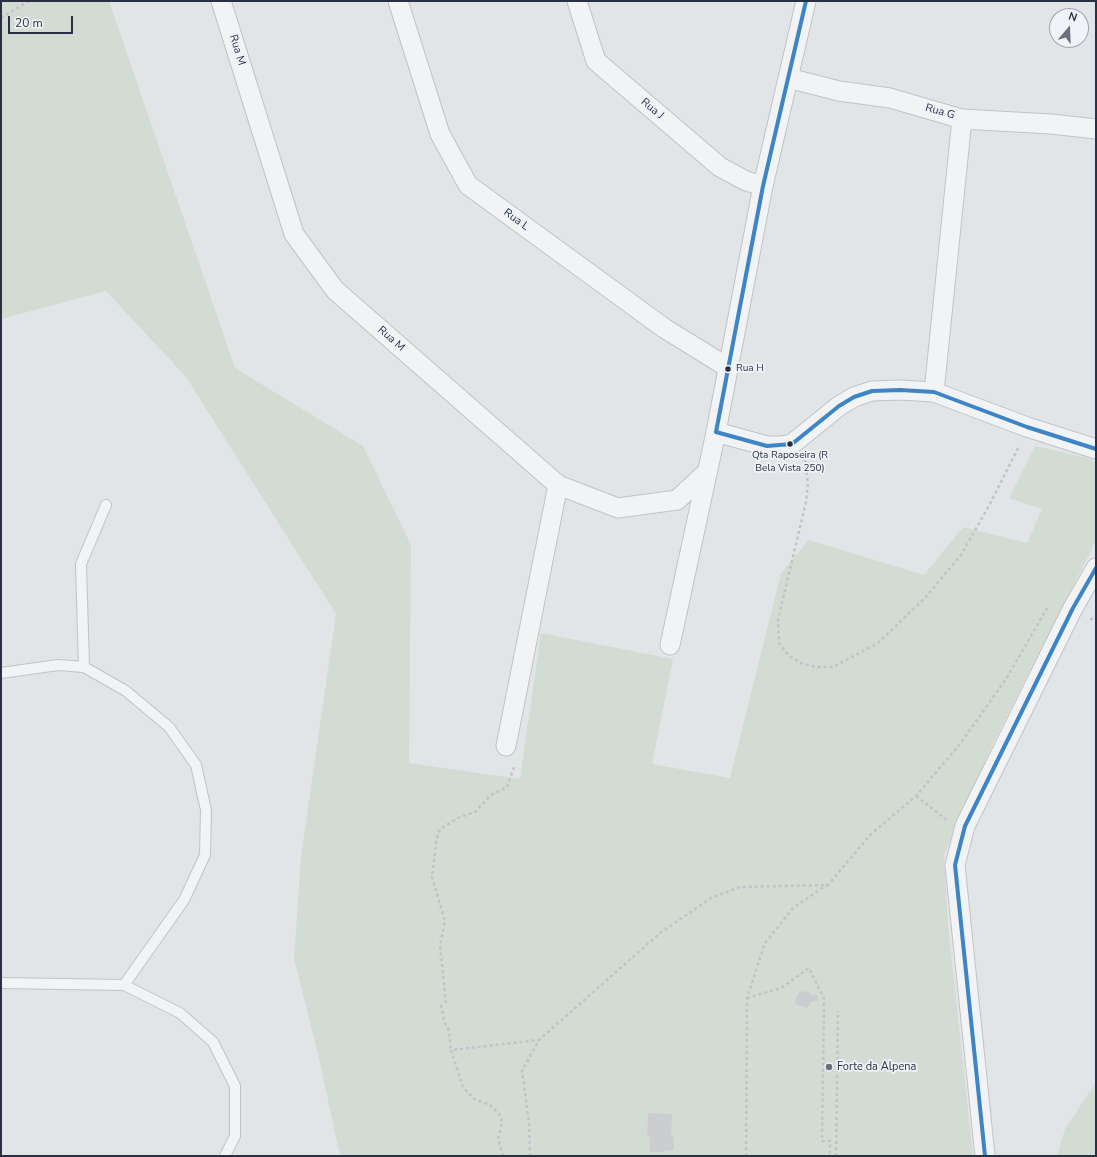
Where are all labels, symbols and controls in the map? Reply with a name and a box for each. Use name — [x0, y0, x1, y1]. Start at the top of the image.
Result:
scale bar — [10, 8, 75, 34]
north arrow — [1049, 8, 1089, 48]
text: N — [1066, 9, 1079, 26]
text: 20 m — [15, 15, 43, 31]
street label: Rua M — [226, 33, 248, 67]
street label: Rua J — [638, 96, 666, 122]
street label: Rua G — [924, 101, 956, 123]
street label: Rua L — [501, 206, 531, 234]
street label: Rua M — [375, 324, 407, 354]
place label: Rua H — [736, 363, 764, 375]
marker: Rua H — [723, 364, 733, 374]
marker: Qta Raposeira (R Bela Vista 250) — [785, 439, 795, 449]
place label: Qta Raposeira (R Bela Vista 250) — [752, 450, 828, 474]
place label: Forte da Alpena — [837, 1060, 916, 1074]
marker: Forte da Alpena — [824, 1062, 834, 1072]

